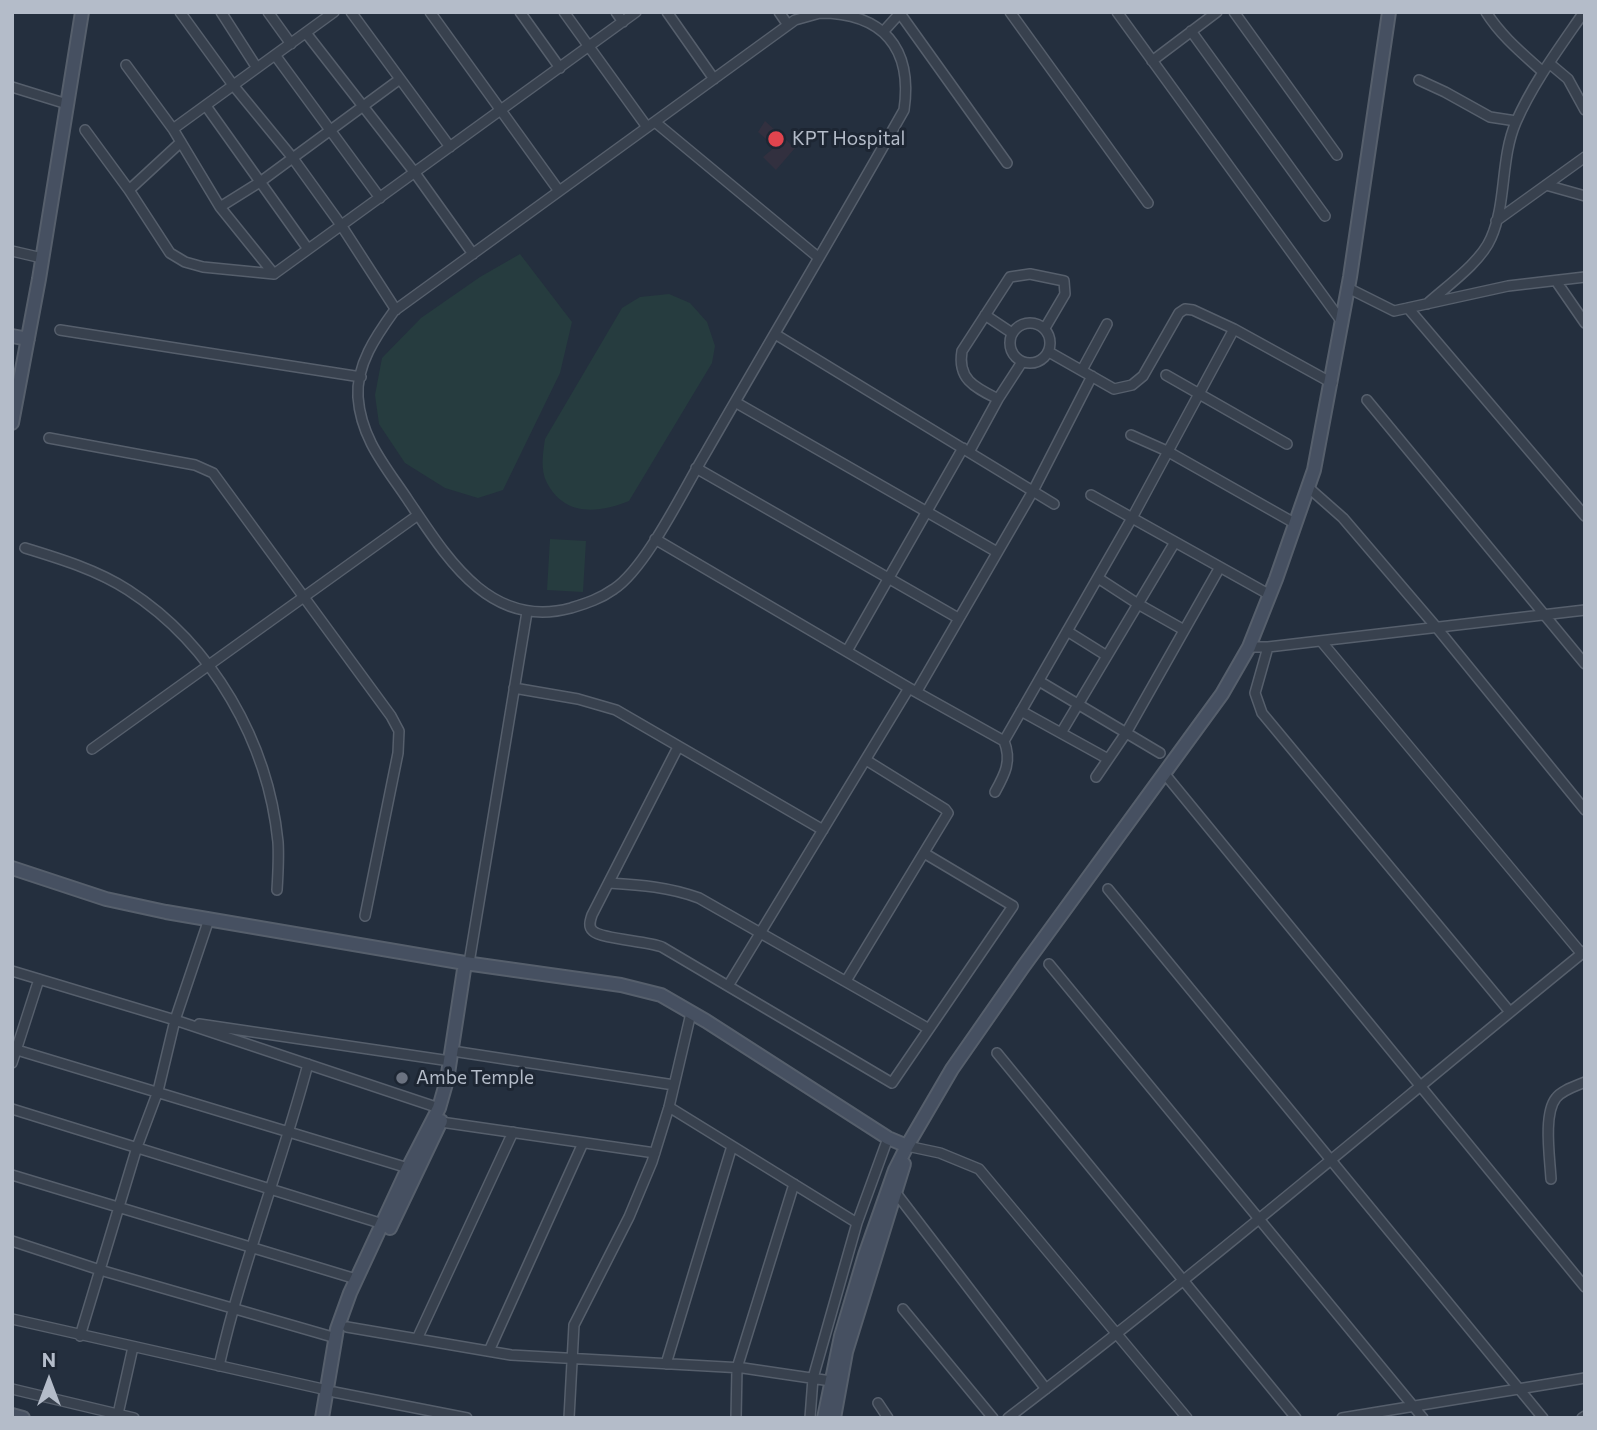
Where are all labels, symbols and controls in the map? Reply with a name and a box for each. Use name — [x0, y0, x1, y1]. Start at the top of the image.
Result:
place label: KPT Hospital — [792, 128, 905, 150]
marker: KPT Hospital — [766, 129, 786, 149]
place label: Ambe Temple — [416, 1067, 534, 1089]
marker: Ambe Temple — [394, 1070, 410, 1086]
north arrow — [14, 1346, 84, 1416]
text: N — [42, 1348, 56, 1371]

